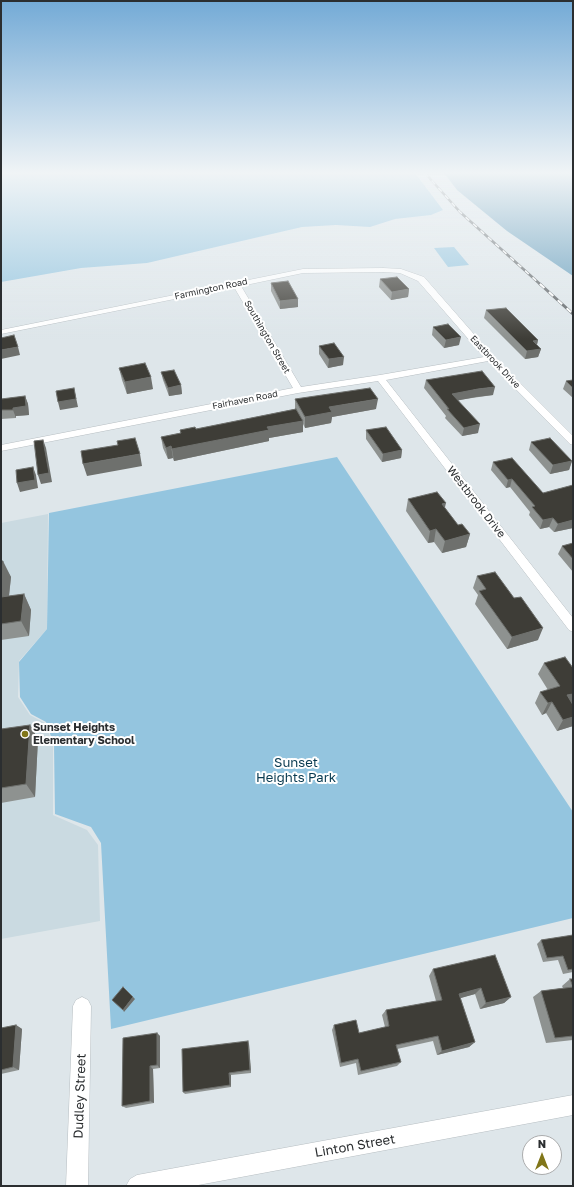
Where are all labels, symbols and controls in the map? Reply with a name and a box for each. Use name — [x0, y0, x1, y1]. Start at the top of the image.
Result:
street label: Farmington Road — [174, 276, 248, 302]
street label: Southington Street — [242, 299, 292, 375]
street label: Eastbrook Drive — [468, 333, 522, 391]
street label: Fairhaven Road — [211, 388, 279, 412]
street label: Westbrook Drive — [444, 464, 508, 540]
place label: Sunset Heights Elementary School — [33, 721, 135, 747]
marker: Sunset Heights Elementary School — [20, 729, 30, 739]
park label: Sunset Heights Park — [256, 755, 336, 786]
street label: Dudley Street — [71, 1053, 89, 1139]
street label: Linton Street — [314, 1131, 396, 1161]
north arrow — [522, 1135, 562, 1175]
text: N — [538, 1137, 546, 1150]

